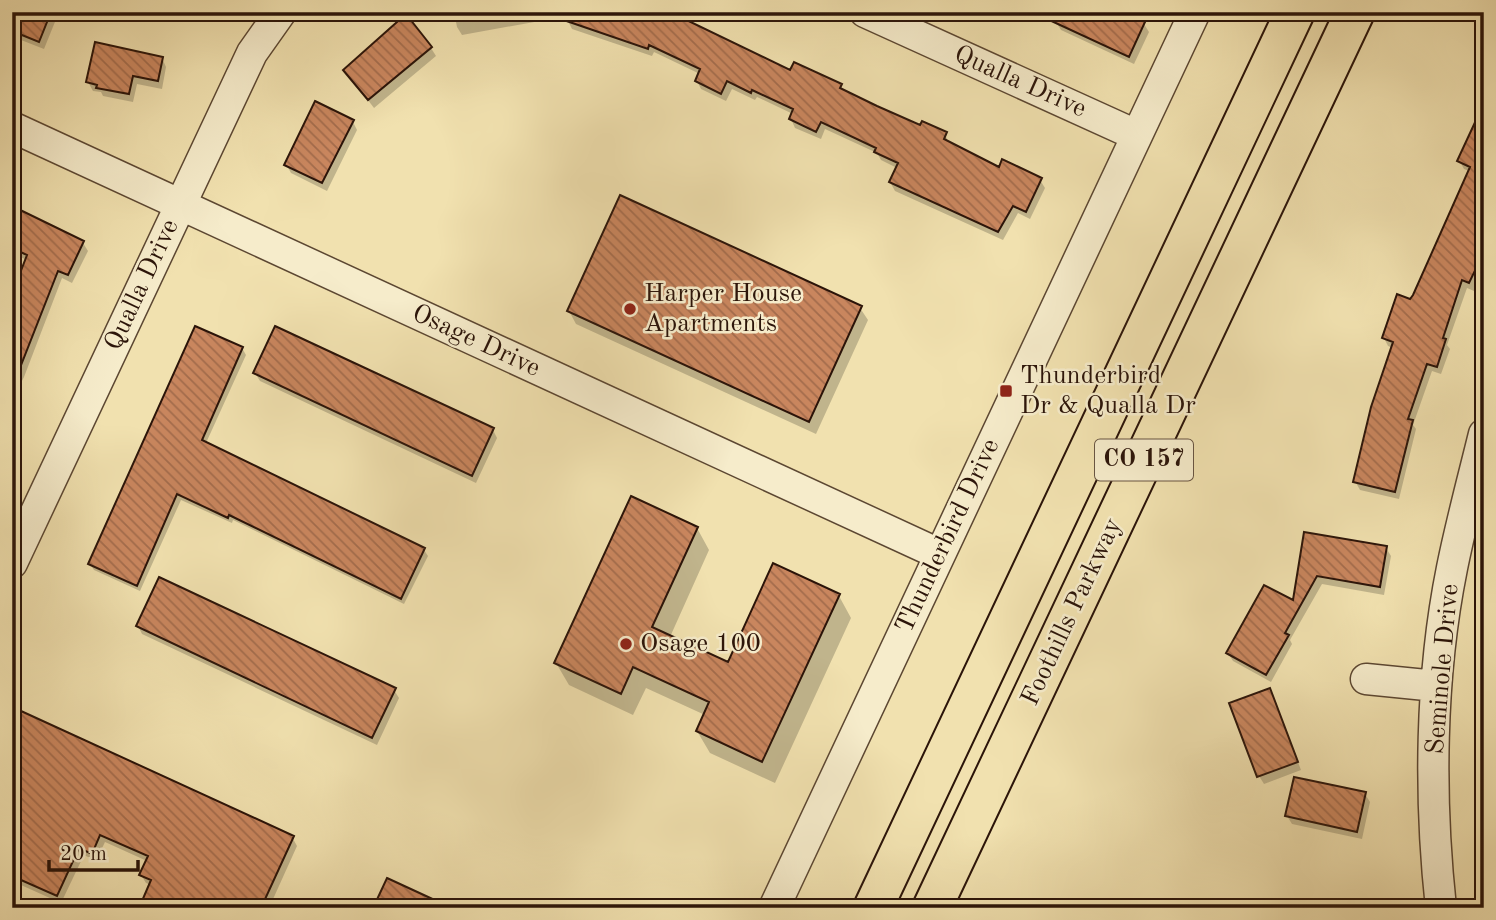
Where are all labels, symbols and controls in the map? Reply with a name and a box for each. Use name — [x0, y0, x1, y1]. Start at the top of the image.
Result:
street label: Qualla Drive — [950, 41, 1090, 123]
street label: Qualla Drive — [100, 215, 184, 355]
place label: Harper House Apartments — [644, 281, 802, 337]
street label: Osage Drive — [408, 300, 544, 382]
marker: Harper House Apartments — [622, 301, 638, 317]
place label: Thunderbird Dr & Qualla Dr — [1020, 363, 1196, 419]
marker: Thunderbird Dr & Qualla Dr — [998, 383, 1014, 399]
street label: Thunderbird Drive — [892, 435, 1004, 637]
road number: CO 157 — [1095, 439, 1193, 480]
street label: Foothills Parkway — [1017, 514, 1127, 710]
street label: Seminole Drive — [1423, 582, 1463, 756]
place label: Osage 100 — [640, 631, 761, 657]
marker: Osage 100 — [618, 636, 634, 652]
scale bar — [49, 829, 138, 873]
text: 20 m — [60, 844, 107, 865]

